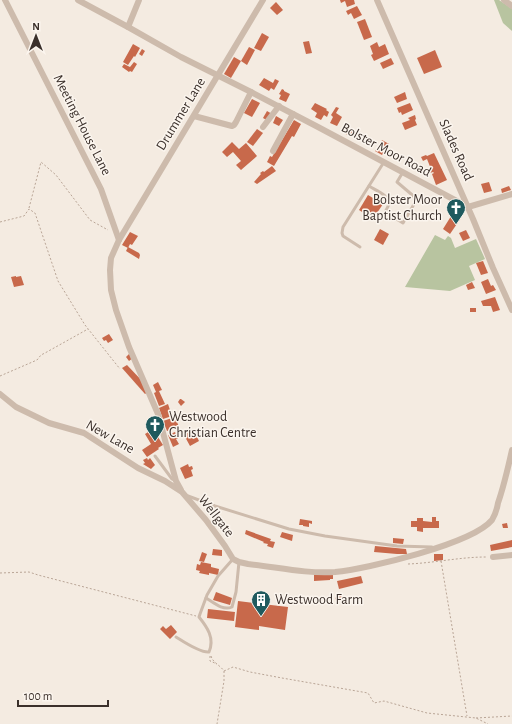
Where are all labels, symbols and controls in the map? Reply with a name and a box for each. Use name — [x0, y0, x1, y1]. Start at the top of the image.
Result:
north arrow — [16, 16, 56, 56]
text: N — [32, 21, 40, 32]
street label: Meeting House Lane — [51, 72, 113, 178]
street label: Drummer Lane — [154, 75, 208, 153]
street label: Slades Road — [436, 117, 476, 183]
street label: Bolster Moor Road — [339, 120, 433, 180]
place label: Bolster Moor Baptist Church — [362, 193, 442, 223]
church icon: Bolster Moor Baptist Church — [445, 197, 467, 225]
place label: Westwood Christian Centre — [169, 410, 256, 440]
church icon: Westwood Christian Centre — [144, 414, 166, 442]
street label: New Lane — [83, 418, 137, 456]
street label: Wellgate — [195, 492, 237, 540]
building icon: Westwood Farm — [250, 589, 272, 617]
place label: Westwood Farm — [275, 593, 363, 607]
scale bar — [18, 682, 108, 708]
text: 100 m — [24, 690, 52, 702]

